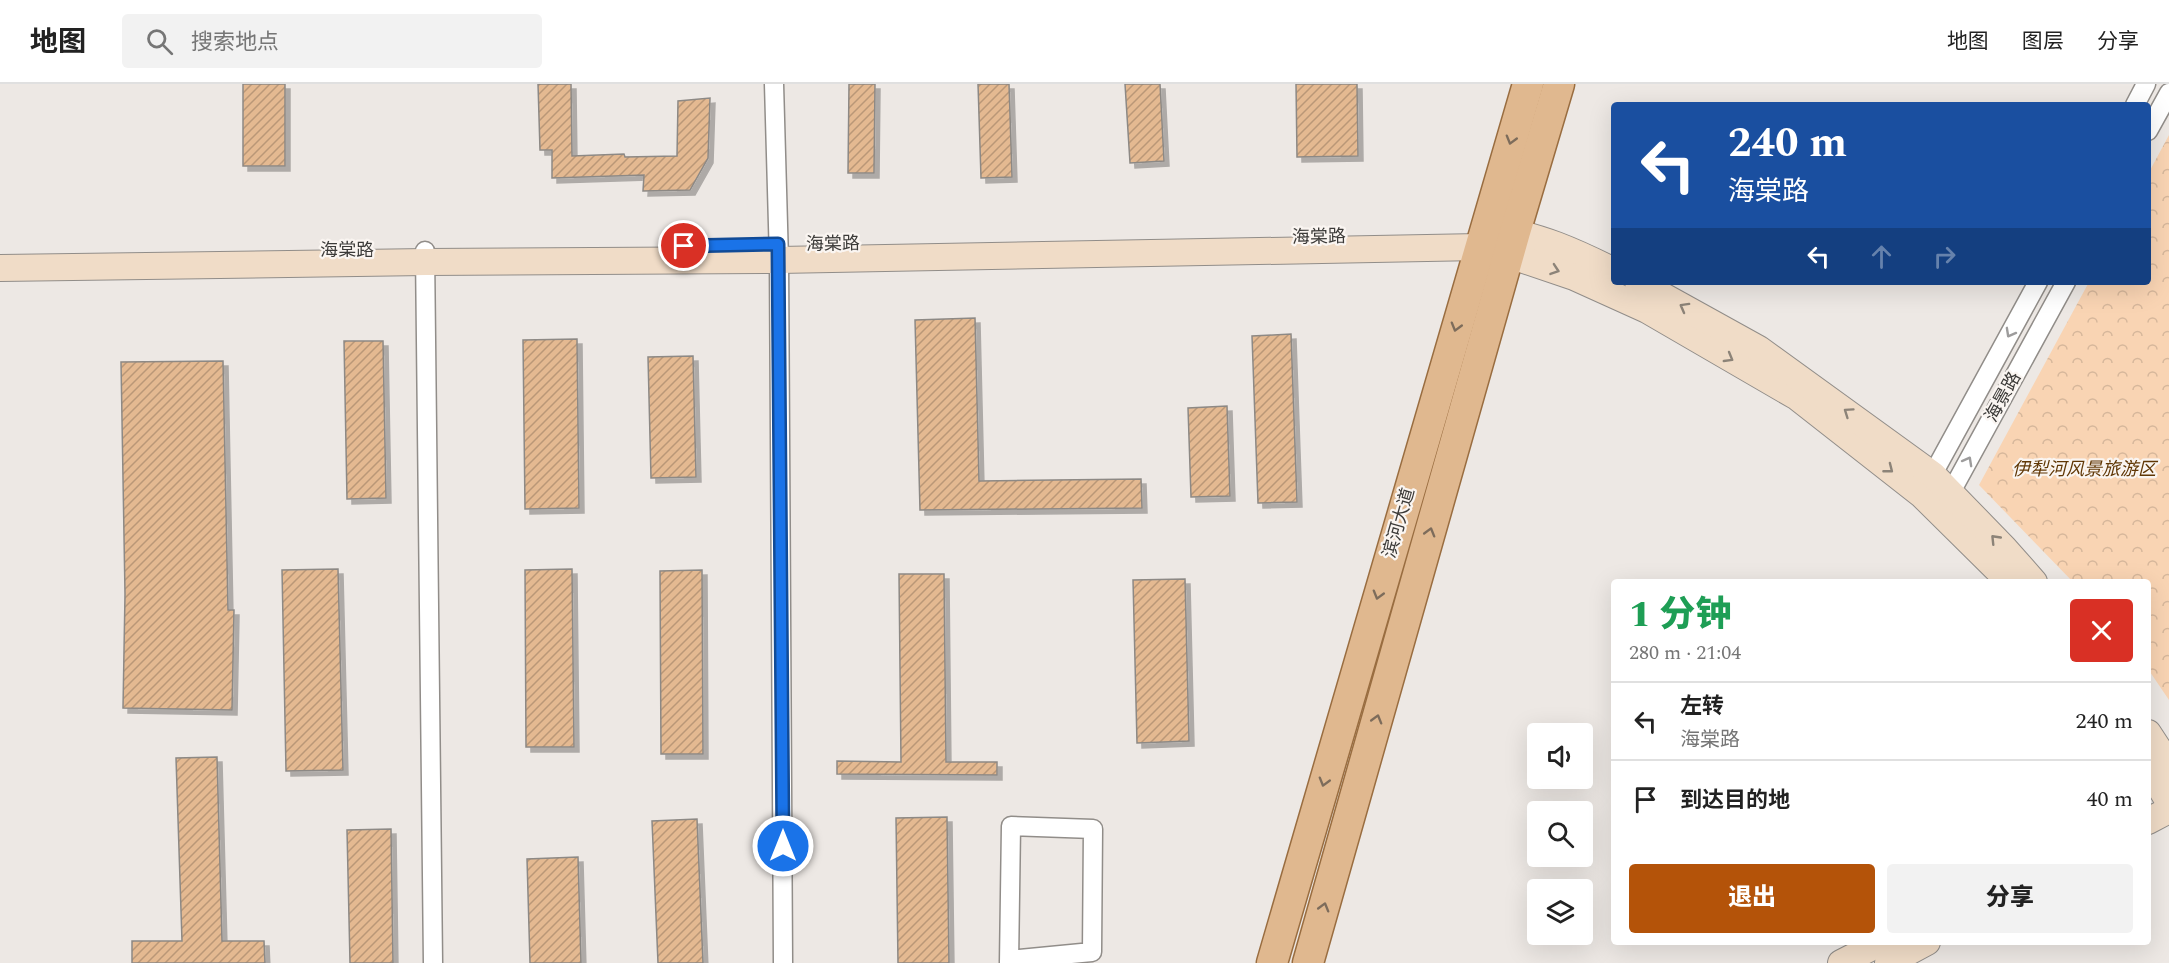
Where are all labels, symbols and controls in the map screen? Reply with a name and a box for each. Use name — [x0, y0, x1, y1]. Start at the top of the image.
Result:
search box — [122, 14, 542, 68]
text: 地图 — [30, 21, 86, 64]
icon: search — [143, 25, 176, 58]
text: 搜索地点 — [191, 26, 279, 59]
text: 地图 — [1947, 26, 1989, 58]
text: 图层 — [2022, 26, 2064, 58]
text: 分享 — [2097, 26, 2139, 58]
text: 240 m — [1728, 112, 1847, 175]
icon: left — [1629, 126, 1707, 204]
one-way arrow — [1506, 134, 1518, 145]
text: 海棠路 — [1728, 171, 1809, 213]
pin — [658, 220, 709, 271]
street label: 海棠路 — [1292, 223, 1346, 251]
icon: arrive — [667, 229, 700, 262]
street label: 海棠路 — [806, 230, 860, 258]
street label: 海棠路 — [320, 237, 374, 264]
icon: left — [1802, 240, 1835, 273]
icon: ahead — [1865, 240, 1898, 273]
icon: right — [1928, 240, 1961, 273]
one-way arrow — [1549, 263, 1560, 276]
one-way arrow — [1680, 303, 1690, 314]
one-way arrow — [1451, 321, 1463, 332]
one-way arrow — [2006, 327, 2017, 338]
one-way arrow — [1723, 350, 1733, 362]
street label: 海景路 — [1978, 367, 2028, 427]
one-way arrow — [1843, 408, 1854, 419]
park label: 伊犁河风景旅游区 — [2012, 456, 2159, 483]
one-way arrow — [1961, 457, 1972, 467]
one-way arrow — [1882, 461, 1893, 472]
street label: 滨河大道 — [1376, 485, 1422, 561]
one-way arrow — [1423, 527, 1436, 537]
one-way arrow — [1992, 535, 2003, 546]
text: 1 分钟 — [1629, 588, 1732, 643]
one-way arrow — [1373, 589, 1385, 600]
button: close — [2070, 599, 2133, 662]
text: 280 m · 21:04 — [1629, 638, 1741, 668]
text: 左转 — [1680, 690, 1724, 723]
icon: left — [1629, 705, 1662, 738]
text: 240 m — [2076, 705, 2133, 738]
one-way arrow — [1370, 714, 1382, 725]
map controls — [1527, 723, 1593, 945]
button: sound — [1527, 723, 1593, 789]
text: 海棠路 — [1680, 725, 1740, 755]
one-way arrow — [1319, 776, 1331, 787]
icon: arrive — [1629, 783, 1662, 816]
text: 40 m — [2087, 783, 2133, 816]
text: 到达目的地 — [1680, 784, 1790, 817]
button: search — [1527, 801, 1593, 867]
position arrow — [751, 814, 815, 878]
button: 退出 — [1629, 864, 1875, 933]
button: 分享 — [1887, 864, 2133, 933]
button: layers — [1527, 879, 1593, 945]
one-way arrow — [1317, 902, 1329, 913]

